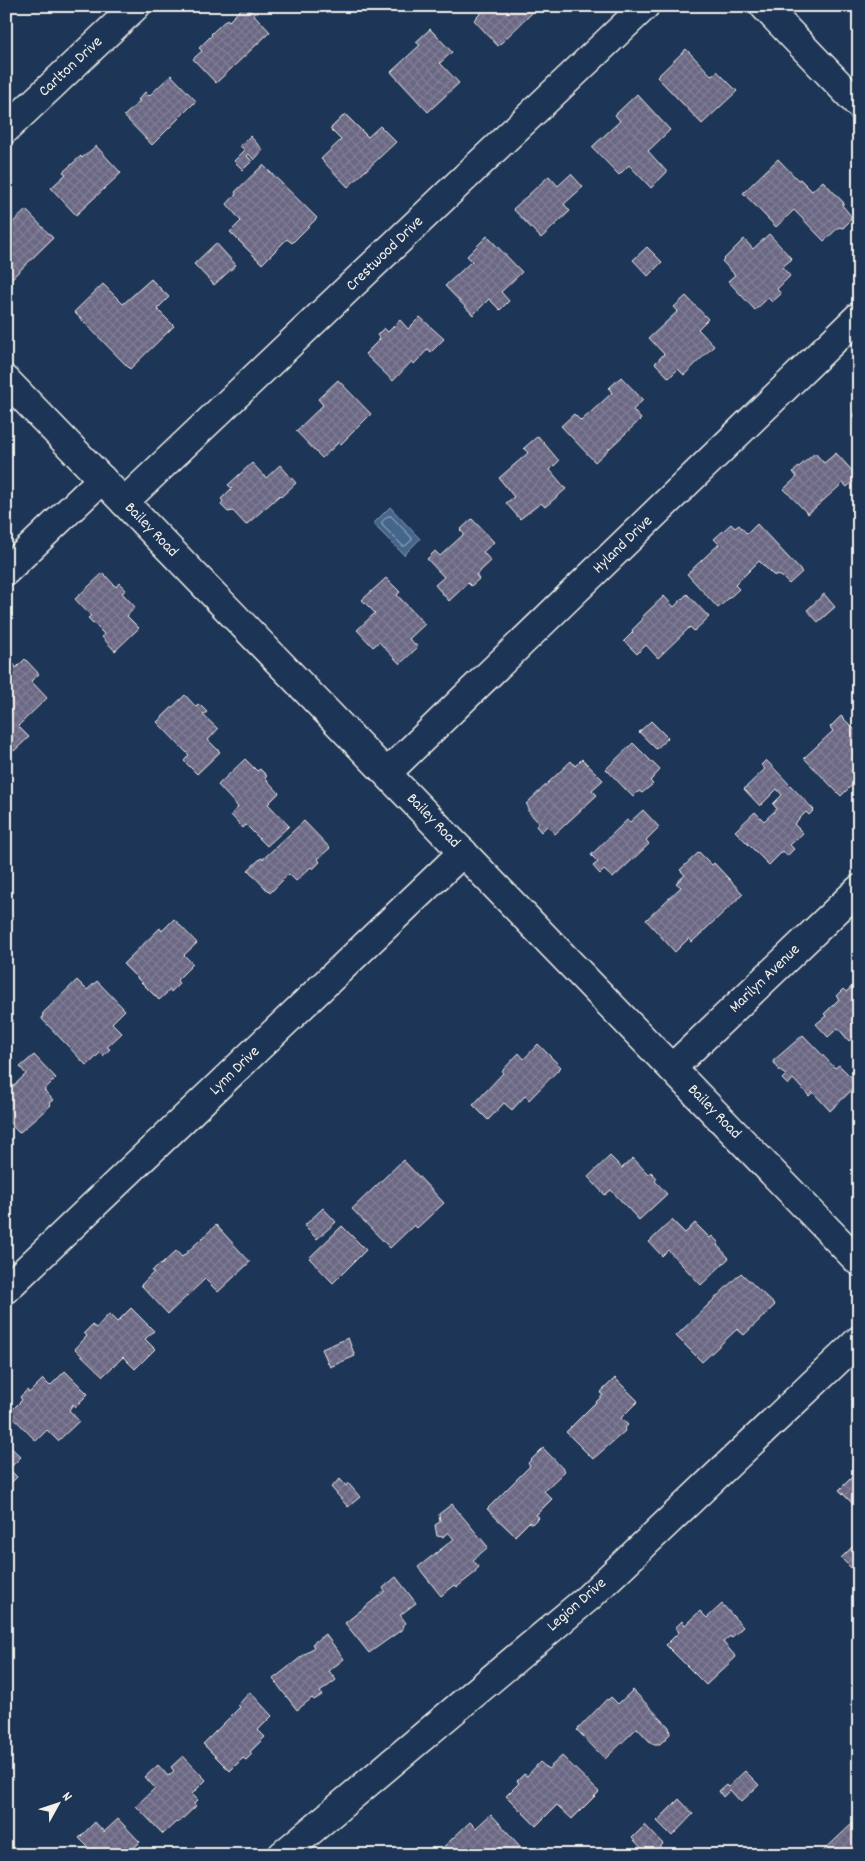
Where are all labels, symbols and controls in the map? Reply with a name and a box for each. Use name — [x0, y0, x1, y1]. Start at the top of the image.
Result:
street label: Carlton Drive — [34, 31, 108, 103]
street label: Crestwood Drive — [341, 211, 429, 297]
street label: Bailey Road — [119, 497, 183, 563]
street label: Hyland Drive — [588, 511, 658, 579]
street label: Bailey Road — [401, 788, 465, 854]
street label: Marilyn Avenue — [724, 939, 806, 1019]
street label: Lynn Drive — [205, 1041, 265, 1101]
street label: Bailey Road — [682, 1079, 746, 1145]
street label: Legion Drive — [542, 1573, 612, 1637]
north arrow — [32, 1778, 82, 1828]
text: N — [57, 1788, 76, 1806]

